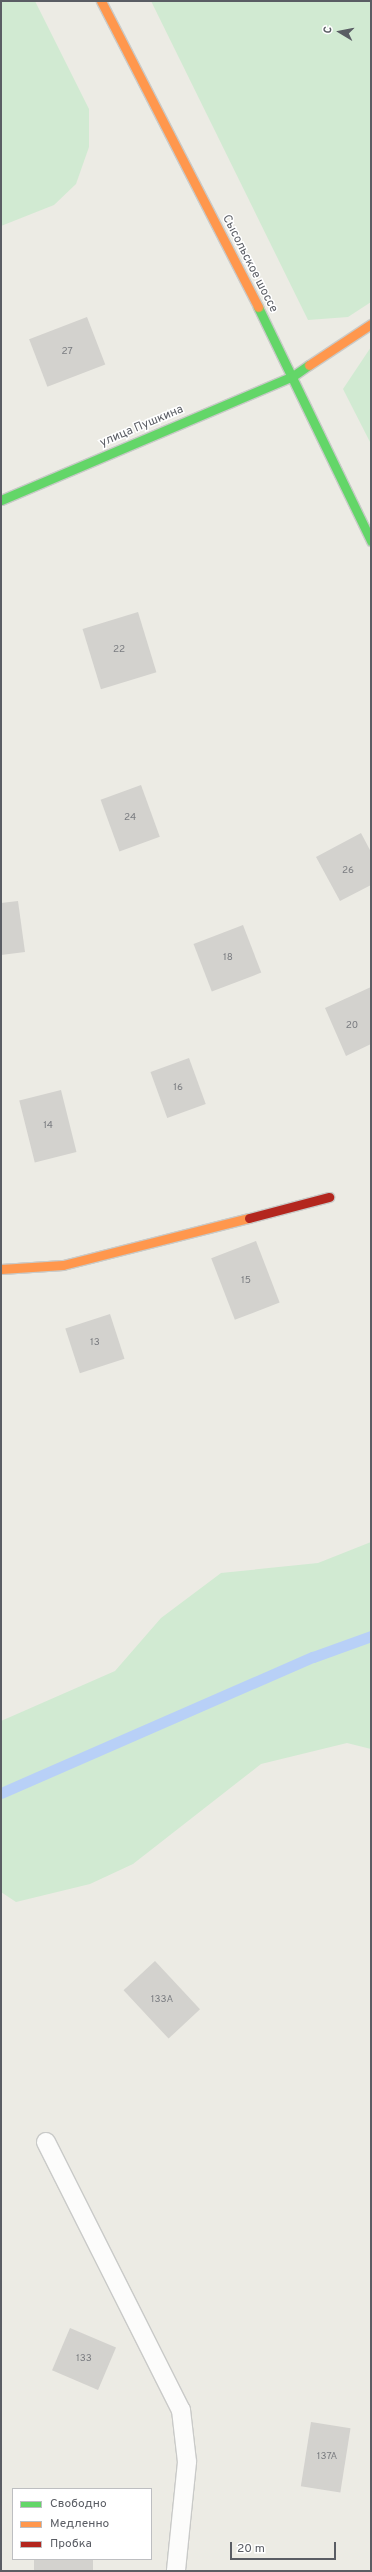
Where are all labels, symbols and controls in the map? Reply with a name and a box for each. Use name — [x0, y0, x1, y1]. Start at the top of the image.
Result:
north arrow — [320, 12, 360, 52]
text: С — [321, 25, 336, 35]
street label: Сысольское шоссе — [218, 213, 280, 315]
house number: 27 — [61, 346, 73, 358]
street label: улица Пушкина — [98, 403, 186, 451]
house number: 22 — [113, 644, 125, 656]
house number: 24 — [124, 812, 136, 824]
house number: 26 — [342, 865, 354, 877]
house number: 18 — [223, 952, 233, 964]
house number: 20 — [346, 1020, 358, 1032]
house number: 16 — [173, 1082, 183, 1094]
house number: 14 — [43, 1120, 53, 1132]
house number: 15 — [241, 1275, 251, 1287]
house number: 13 — [90, 1337, 100, 1349]
house number: 133А — [151, 1994, 173, 2006]
house number: 133 — [76, 2353, 92, 2365]
house number: 137А — [317, 2451, 337, 2463]
legend — [12, 2488, 152, 2560]
text: Свободно — [50, 2496, 107, 2512]
text: Медленно — [50, 2516, 109, 2532]
scale bar — [232, 2534, 338, 2560]
text: Пробка — [50, 2536, 92, 2552]
text: 20 m — [237, 2541, 265, 2557]

